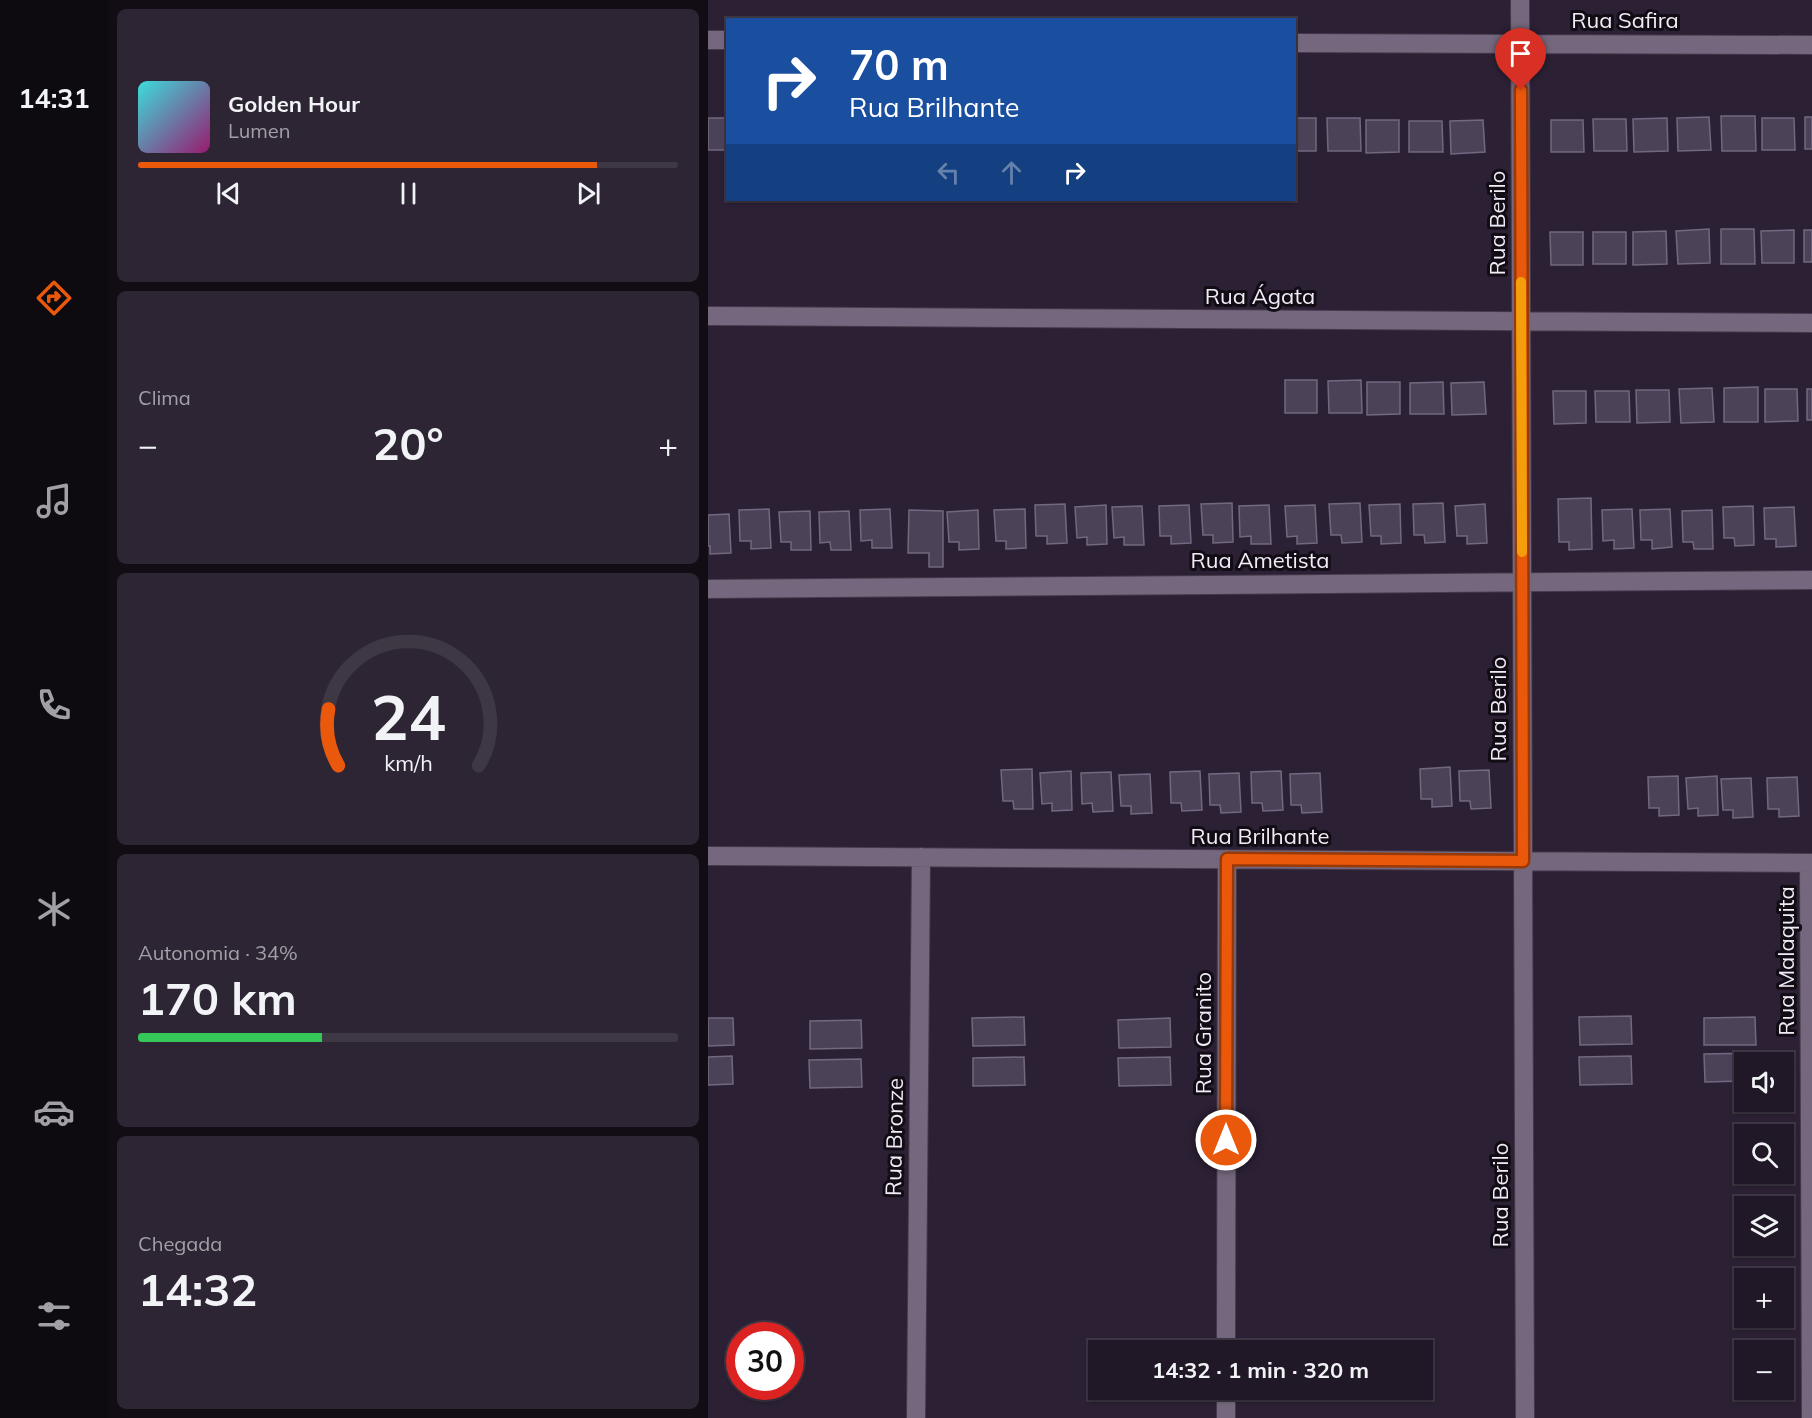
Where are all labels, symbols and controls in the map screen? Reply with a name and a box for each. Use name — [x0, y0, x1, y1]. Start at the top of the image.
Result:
street label: Rua Safira — [1571, 6, 1679, 34]
pin — [1495, 28, 1546, 90]
icon: arrive — [1504, 37, 1537, 70]
text: 70 m — [849, 38, 949, 91]
icon: right — [750, 42, 828, 120]
text: 14:31 — [18, 81, 90, 115]
text: Golden Hour — [228, 90, 360, 118]
text: Rua Brilhante — [849, 90, 1019, 124]
text: Lumen — [228, 118, 290, 143]
icon: left — [932, 156, 965, 189]
icon: ahead — [995, 156, 1028, 189]
icon: right — [1058, 156, 1091, 189]
street label: Rua Berilo — [1483, 171, 1511, 275]
icon: previous — [212, 177, 245, 210]
icon: pause — [392, 177, 425, 210]
icon: next — [572, 177, 605, 210]
icon: directions — [33, 277, 75, 319]
street label: Rua Ágata — [1205, 282, 1315, 310]
text: Clima — [138, 385, 191, 410]
text: 20° — [372, 415, 444, 471]
text: − — [138, 424, 158, 465]
text: + — [658, 424, 678, 465]
icon: music — [33, 480, 75, 522]
street label: Rua Ametista — [1191, 546, 1329, 574]
street label: Rua Berilo — [1484, 657, 1512, 761]
text: 24 — [371, 677, 445, 756]
icon: phone — [33, 684, 75, 726]
text: km/h — [384, 749, 432, 776]
street label: Rua Brilhante — [1191, 822, 1329, 850]
street label: Rua Malaquita — [1772, 886, 1800, 1036]
icon: climate — [33, 888, 75, 930]
text: Autonomia · 34% — [138, 940, 298, 965]
text: 170 km — [138, 970, 297, 1026]
street label: Rua Granito — [1189, 972, 1217, 1094]
map controls — [1734, 1052, 1794, 1400]
button: sound — [1734, 1052, 1794, 1112]
street label: Rua Bronze — [879, 1078, 909, 1196]
icon: car — [33, 1091, 75, 1133]
position arrow — [1194, 1108, 1258, 1172]
button: search — [1734, 1124, 1794, 1184]
street label: Rua Berilo — [1486, 1143, 1514, 1247]
button: layers — [1734, 1196, 1794, 1256]
text: Chegada — [138, 1231, 222, 1256]
text: 14:32 — [138, 1261, 257, 1317]
button: + — [1734, 1268, 1794, 1328]
icon: filters — [33, 1295, 75, 1337]
speed limit sign: 30 — [726, 1322, 804, 1400]
button: − — [1734, 1340, 1794, 1400]
text: 14:32 · 1 min · 320 m — [1152, 1356, 1369, 1384]

